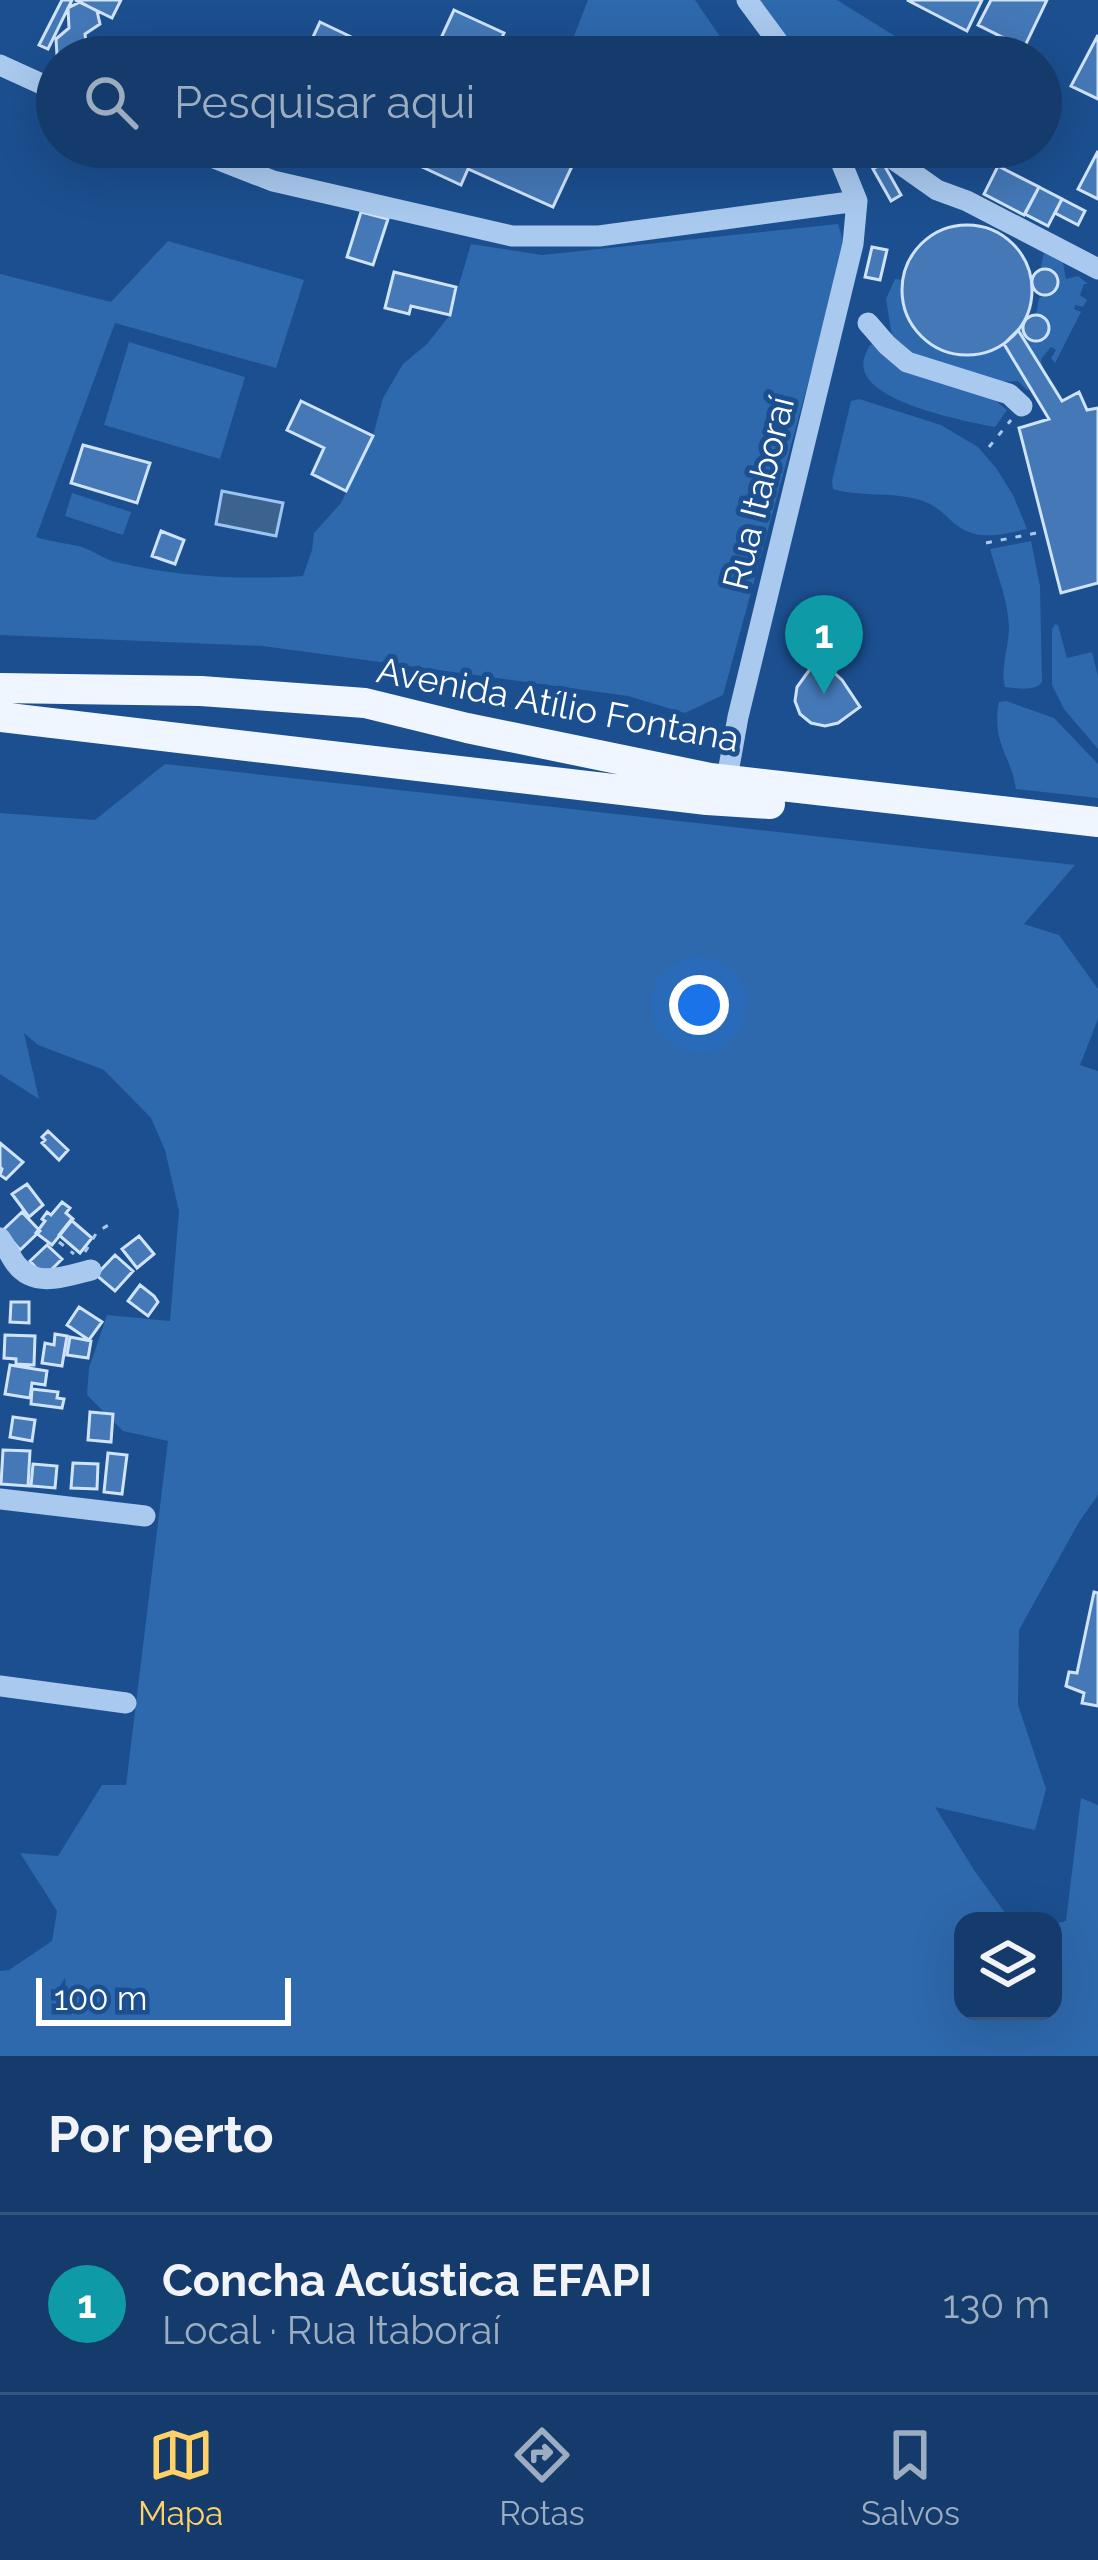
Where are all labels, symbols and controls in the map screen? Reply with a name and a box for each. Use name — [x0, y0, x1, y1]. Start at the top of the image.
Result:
search box — [36, 36, 1062, 168]
icon: search — [78, 69, 144, 135]
text: Pesquisar aqui — [174, 76, 475, 129]
street label: Rua Itaboraí — [714, 392, 802, 594]
pin: 1 — [785, 595, 863, 694]
street label: Avenida Atílio Fontana — [373, 648, 743, 760]
your location — [669, 975, 729, 1035]
map controls — [954, 1912, 1062, 2020]
button: layers — [954, 1912, 1062, 2020]
scale bar — [36, 1972, 291, 2025]
text: 100 m — [54, 1979, 147, 2018]
text: Por perto — [48, 2104, 274, 2164]
text: Concha Acústica EFAPI — [162, 2254, 652, 2307]
text: 1 — [77, 2281, 97, 2327]
text: 130 m — [943, 2281, 1050, 2327]
text: Local · Rua Itaboraí — [162, 2307, 501, 2353]
tab: Mapa — [138, 2422, 223, 2533]
tab: Rotas — [499, 2422, 585, 2533]
tab: Salvos — [861, 2422, 960, 2533]

